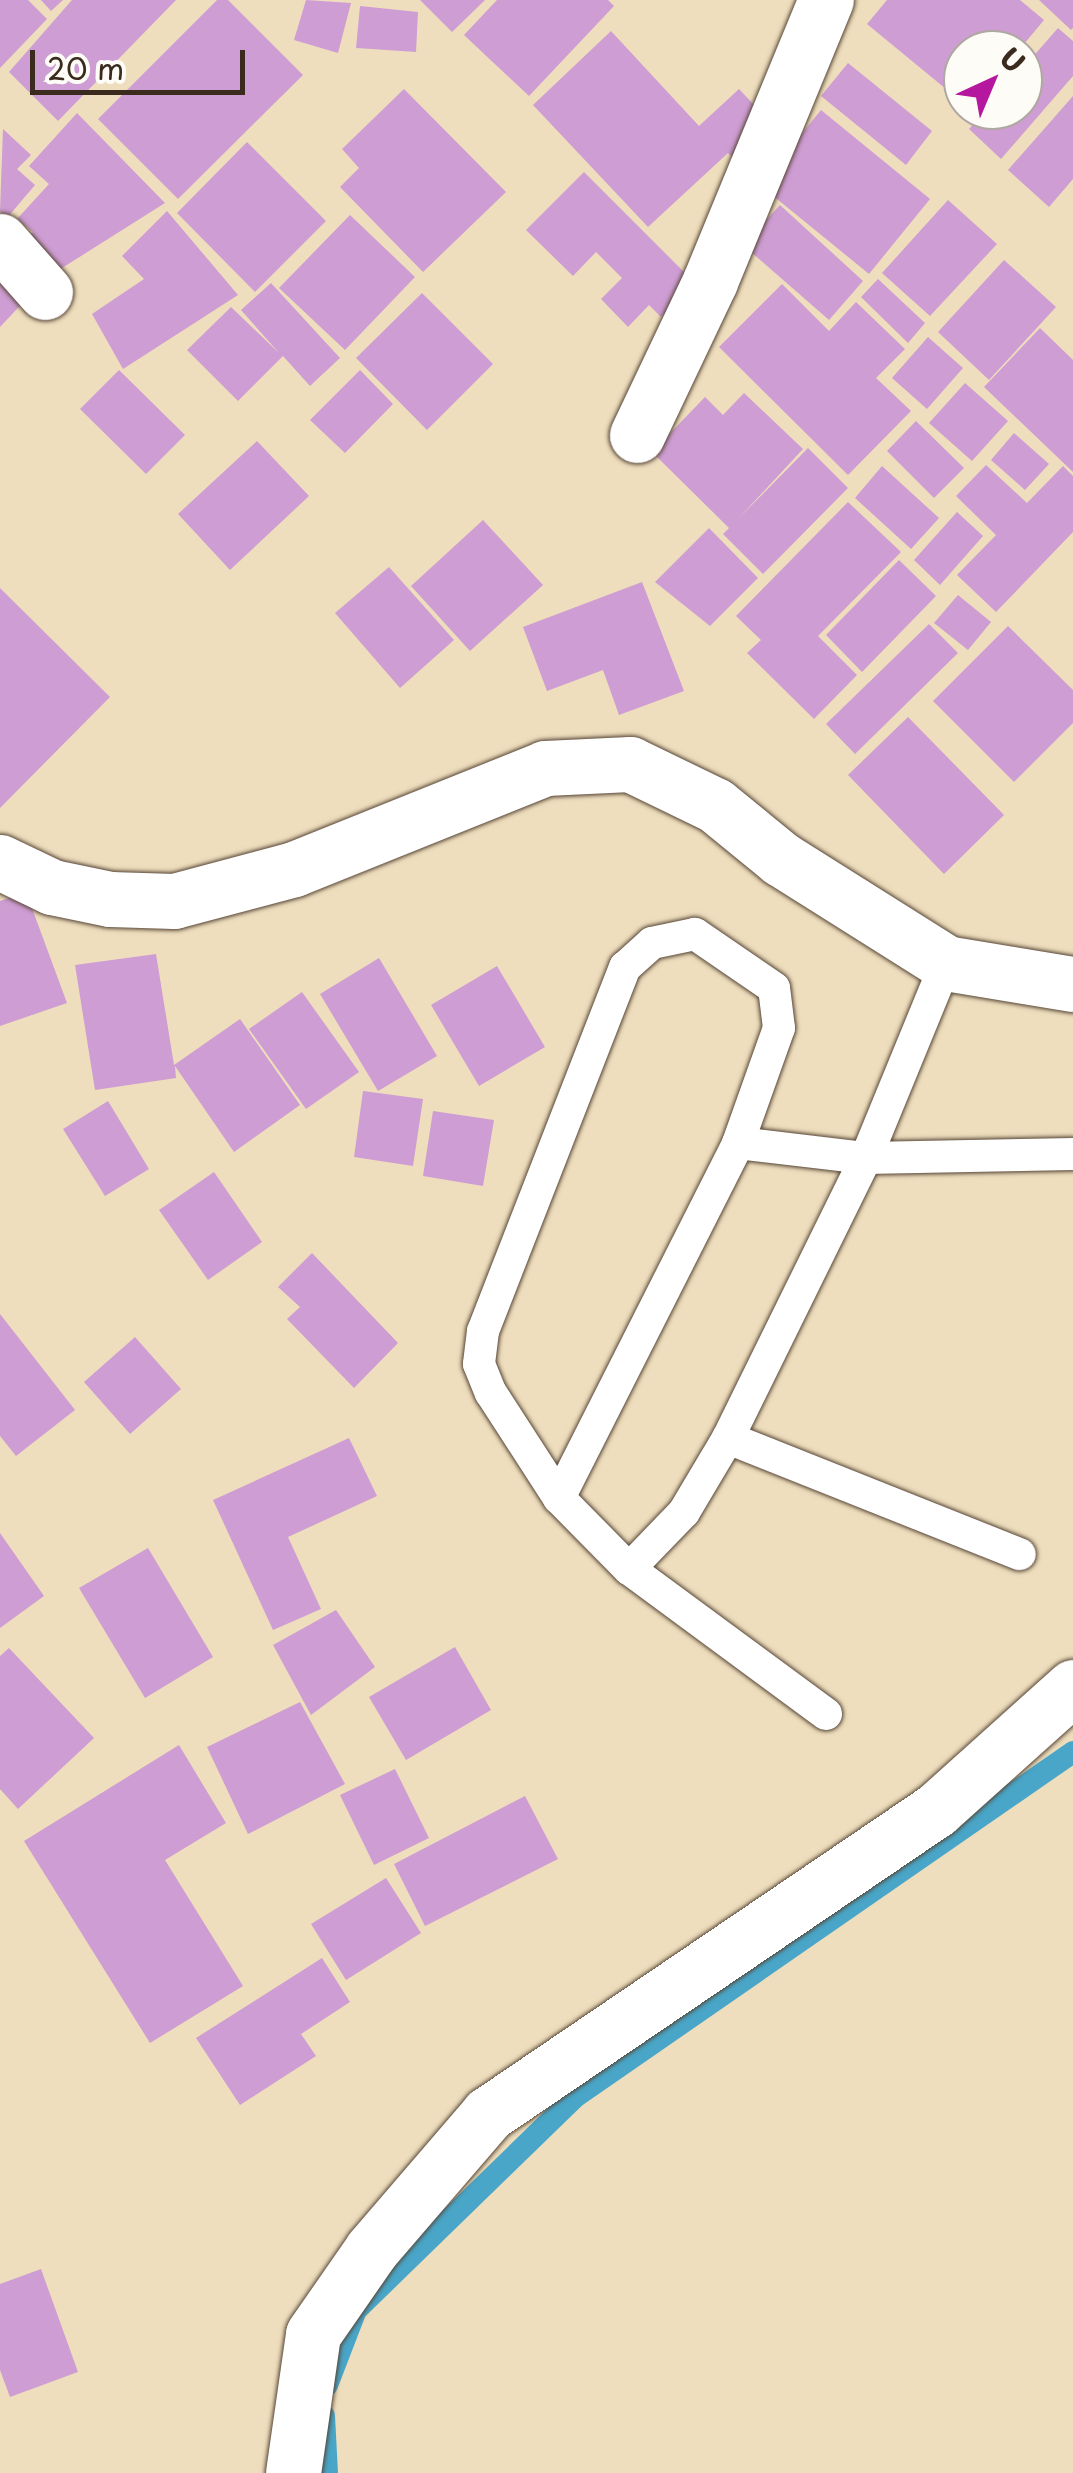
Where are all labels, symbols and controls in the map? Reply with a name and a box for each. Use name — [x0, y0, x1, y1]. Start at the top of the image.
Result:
scale bar — [35, 30, 250, 92]
north arrow — [943, 30, 1043, 130]
text: U — [990, 37, 1035, 82]
text: 20 m — [47, 45, 124, 90]

